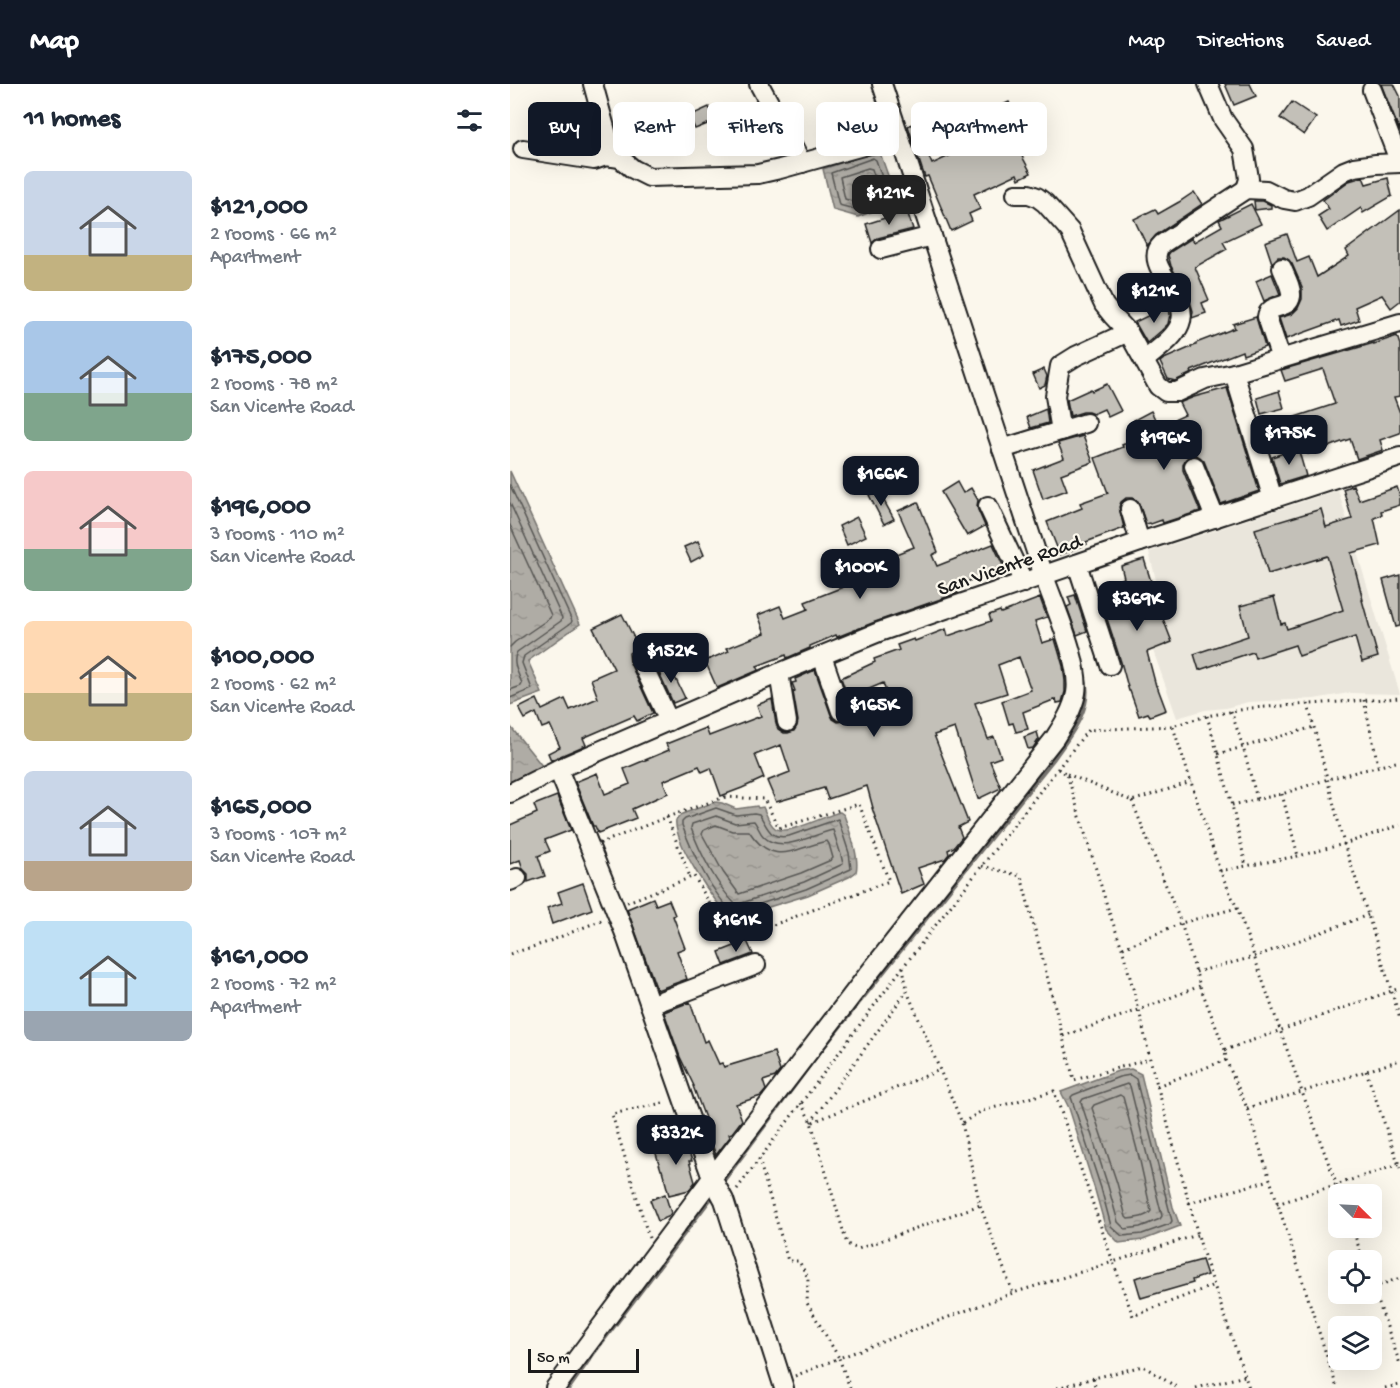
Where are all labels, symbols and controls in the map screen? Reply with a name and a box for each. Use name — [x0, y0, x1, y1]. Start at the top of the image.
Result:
text: Map — [30, 26, 79, 59]
text: Map — [1128, 30, 1165, 55]
text: Directions — [1198, 30, 1283, 55]
text: Saved — [1316, 30, 1370, 55]
chip: Buy — [528, 102, 601, 156]
chip: Rent — [613, 102, 695, 156]
chip: Filters — [707, 102, 804, 156]
chip: New — [816, 102, 899, 156]
chip: Apartment — [911, 102, 1047, 156]
icon: filters — [453, 104, 486, 137]
text: 11 homes — [24, 105, 120, 136]
pin: $121K — [847, 175, 931, 226]
text: $121K — [866, 183, 912, 206]
text: $121,000 — [210, 193, 308, 224]
icon: home — [72, 195, 144, 267]
text: 2 rooms · 66 m² — [210, 224, 337, 247]
text: Apartment — [210, 247, 300, 270]
pin: $121K — [1112, 273, 1196, 324]
text: $121K — [1131, 281, 1177, 304]
text: $175,000 — [210, 343, 312, 374]
icon: home — [72, 345, 144, 417]
text: 2 rooms · 78 m² — [210, 374, 338, 397]
text: San Vicente Road — [210, 397, 354, 420]
pin: $175K — [1247, 415, 1331, 466]
pin: $196K — [1122, 420, 1206, 471]
text: $175K — [1265, 423, 1314, 446]
text: $196K — [1140, 428, 1188, 451]
pin: $166K — [839, 456, 923, 507]
text: $166K — [857, 464, 905, 487]
text: $196,000 — [210, 493, 311, 524]
icon: home — [72, 495, 144, 567]
text: 3 rooms · 110 m² — [210, 524, 345, 547]
street label: San Vicente Road — [935, 530, 1087, 604]
text: San Vicente Road — [210, 547, 354, 570]
pin: $100K — [818, 549, 902, 600]
text: $100K — [835, 557, 885, 580]
pin: $369K — [1095, 581, 1179, 632]
text: $369K — [1112, 589, 1162, 612]
pin: $152K — [629, 633, 713, 684]
text: $152K — [647, 641, 695, 664]
text: $100,000 — [210, 643, 314, 674]
icon: home — [72, 645, 144, 717]
text: 2 rooms · 62 m² — [210, 674, 337, 697]
pin: $165K — [832, 687, 916, 738]
text: $165K — [850, 695, 898, 718]
text: San Vicente Road — [210, 697, 354, 720]
text: $165,000 — [210, 793, 312, 824]
icon: home — [72, 795, 144, 867]
text: 3 rooms · 107 m² — [210, 824, 347, 847]
text: San Vicente Road — [210, 847, 354, 870]
pin: $161K — [694, 902, 778, 953]
text: $161K — [713, 910, 759, 933]
text: $161,000 — [210, 943, 308, 974]
icon: home — [72, 945, 144, 1017]
text: 2 rooms · 72 m² — [210, 974, 337, 997]
text: Apartment — [210, 997, 300, 1020]
pin: $332K — [634, 1115, 718, 1166]
text: $332K — [651, 1123, 701, 1146]
north arrow — [1328, 1184, 1382, 1238]
map controls — [1328, 1184, 1382, 1370]
button: locate — [1328, 1250, 1382, 1304]
button: layers — [1328, 1316, 1382, 1370]
scale bar — [528, 1346, 639, 1374]
text: 50 m — [537, 1350, 570, 1369]

